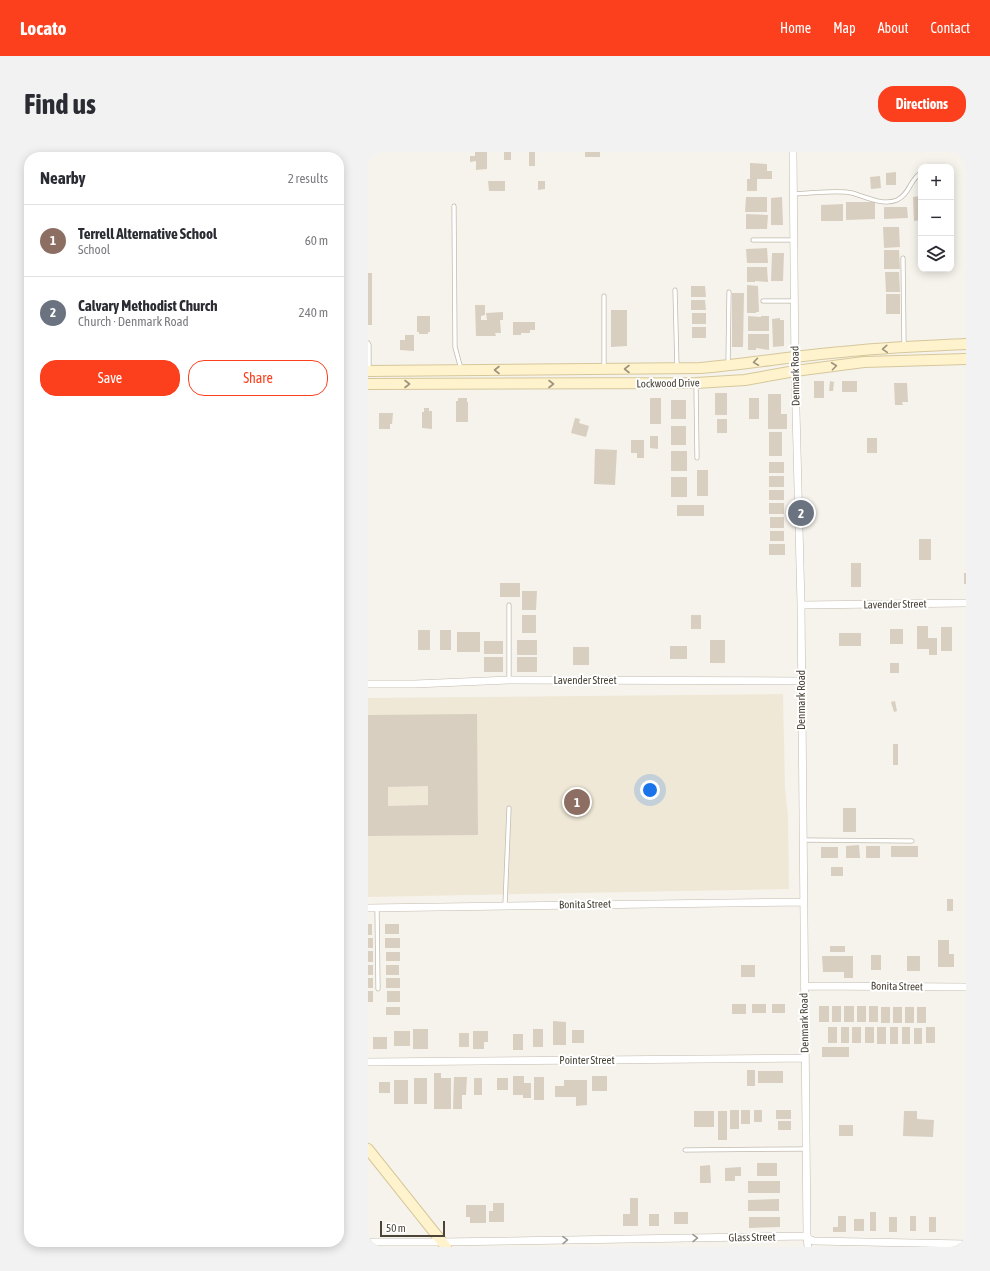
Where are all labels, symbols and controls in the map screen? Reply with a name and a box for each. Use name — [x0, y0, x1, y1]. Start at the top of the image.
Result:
text: Locato — [20, 17, 66, 39]
text: Home — [780, 20, 811, 36]
text: Map — [833, 20, 856, 36]
text: About — [878, 20, 909, 36]
text: Contact — [931, 20, 970, 36]
button: Directions — [878, 86, 966, 122]
text: Find us — [24, 88, 96, 120]
map controls — [918, 164, 954, 272]
button: + — [918, 164, 954, 200]
text: Nearby — [40, 168, 86, 188]
text: 2 results — [288, 171, 328, 186]
button: − — [918, 200, 954, 236]
text: Terrell Alternative School — [78, 225, 217, 242]
text: 1 — [50, 233, 56, 248]
text: 60 m — [305, 233, 328, 248]
button: layers — [918, 236, 954, 272]
text: School — [78, 242, 110, 257]
text: Calvary Methodist Church — [78, 297, 217, 314]
text: 2 — [50, 305, 56, 320]
text: 240 m — [299, 305, 328, 320]
text: Church · Denmark Road — [78, 314, 189, 329]
one-way arrow — [882, 344, 888, 353]
street label: Denmark Road — [788, 346, 802, 406]
one-way arrow — [753, 357, 759, 366]
button: Save — [40, 360, 180, 396]
button: Share — [188, 360, 328, 396]
one-way arrow — [831, 362, 837, 371]
one-way arrow — [624, 365, 630, 373]
one-way arrow — [494, 366, 500, 374]
street label: Lockwood Drive — [636, 376, 700, 390]
one-way arrow — [404, 380, 410, 388]
one-way arrow — [548, 380, 554, 388]
pin: 2 — [788, 498, 814, 528]
street label: Lavender Street — [863, 597, 927, 611]
street label: Denmark Road — [795, 670, 807, 730]
street label: Lavender Street — [553, 674, 617, 686]
your location — [640, 780, 660, 800]
pin: 1 — [564, 787, 590, 817]
street label: Bonita Street — [559, 898, 611, 910]
street label: Bonita Street — [871, 980, 923, 992]
street label: Denmark Road — [797, 993, 811, 1053]
street label: Pointer Street — [559, 1054, 615, 1066]
scale bar — [380, 1219, 445, 1238]
text: 50 m — [386, 1222, 406, 1234]
street label: Glass Street — [728, 1231, 776, 1243]
one-way arrow — [692, 1233, 698, 1242]
one-way arrow — [562, 1236, 568, 1244]

